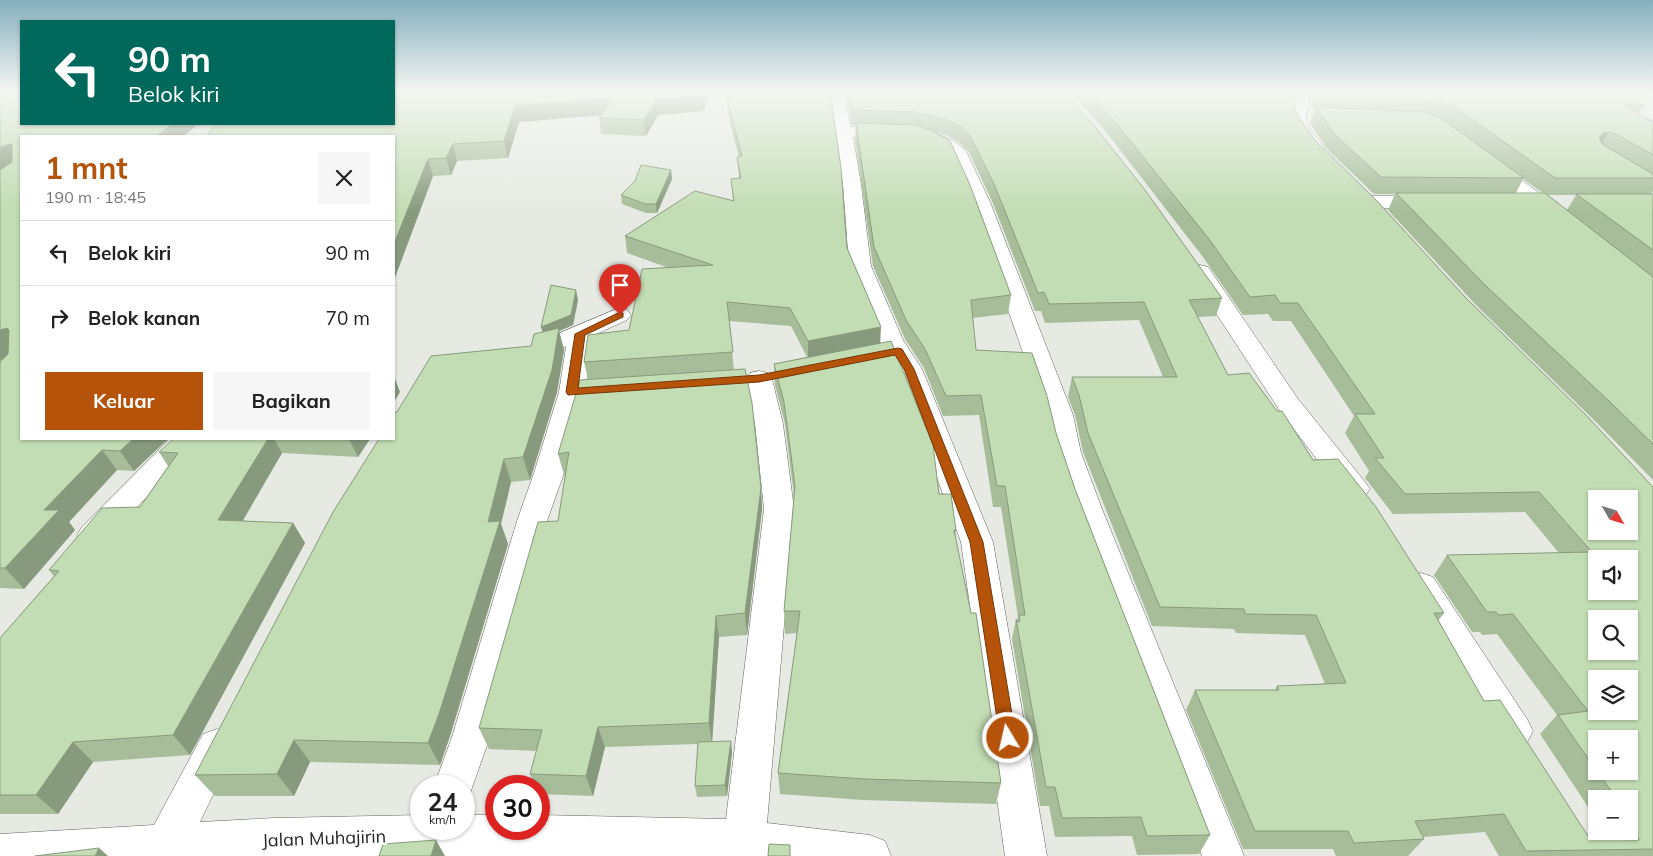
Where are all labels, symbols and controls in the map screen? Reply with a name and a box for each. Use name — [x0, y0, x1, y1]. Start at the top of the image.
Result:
text: 90 m — [128, 37, 211, 81]
icon: left — [45, 40, 110, 105]
text: Belok kiri — [128, 80, 220, 108]
text: 1 mnt — [45, 149, 128, 187]
button: close — [318, 152, 370, 204]
text: 190 m · 18:45 — [45, 187, 146, 207]
icon: left — [45, 239, 73, 267]
text: Belok kiri — [88, 241, 171, 265]
text: 90 m — [326, 241, 370, 265]
pin — [599, 264, 641, 315]
icon: arrive — [606, 271, 634, 299]
icon: right — [45, 304, 73, 332]
text: Belok kanan — [88, 306, 200, 330]
text: 70 m — [326, 306, 370, 330]
button: Keluar — [45, 372, 203, 430]
button: Bagikan — [213, 372, 370, 430]
north arrow — [1588, 490, 1638, 540]
map controls — [1588, 490, 1638, 840]
button: sound — [1588, 550, 1638, 600]
button: search — [1588, 610, 1638, 660]
button: layers — [1588, 670, 1638, 720]
position arrow — [981, 711, 1033, 763]
button: + — [1588, 730, 1638, 780]
speed limit sign: 30 — [485, 775, 550, 840]
text: 24 — [427, 786, 458, 817]
button: − — [1588, 790, 1638, 840]
text: km/h — [429, 812, 456, 827]
street label: Jalan Muhajirin — [262, 824, 386, 852]

